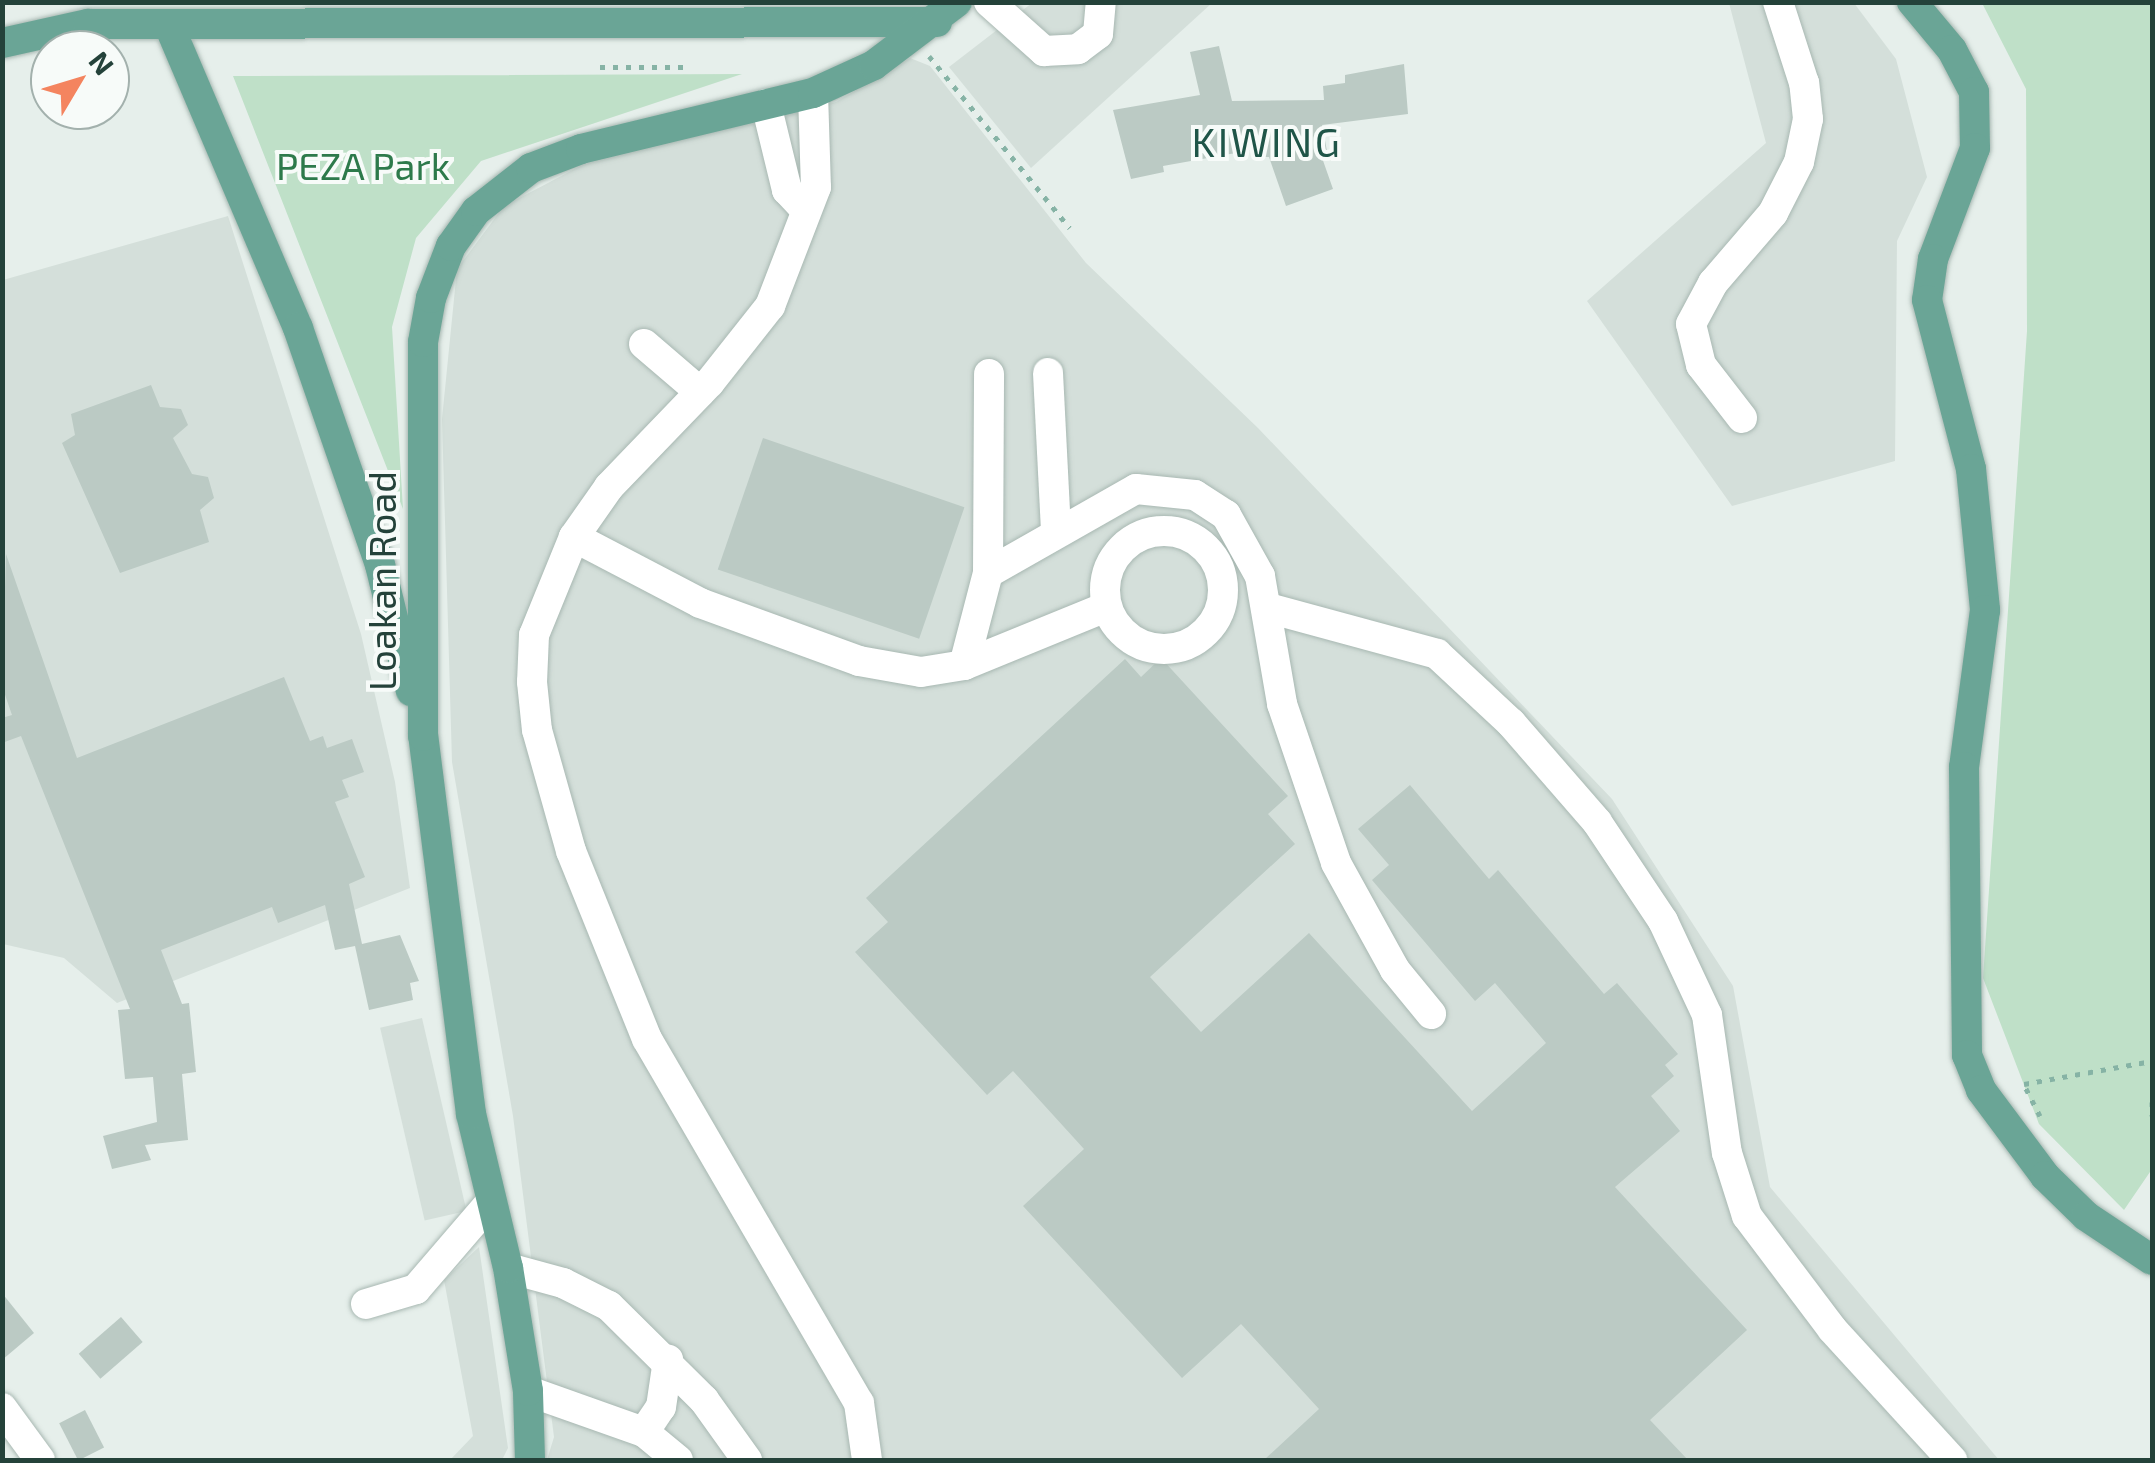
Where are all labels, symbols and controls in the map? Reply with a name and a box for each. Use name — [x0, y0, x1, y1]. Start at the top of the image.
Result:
north arrow — [30, 30, 130, 130]
text: N — [82, 44, 122, 81]
district label: KIWING — [1192, 117, 1342, 165]
park label: PEZA Park — [275, 143, 451, 189]
street label: Loakan Road — [359, 471, 405, 691]

